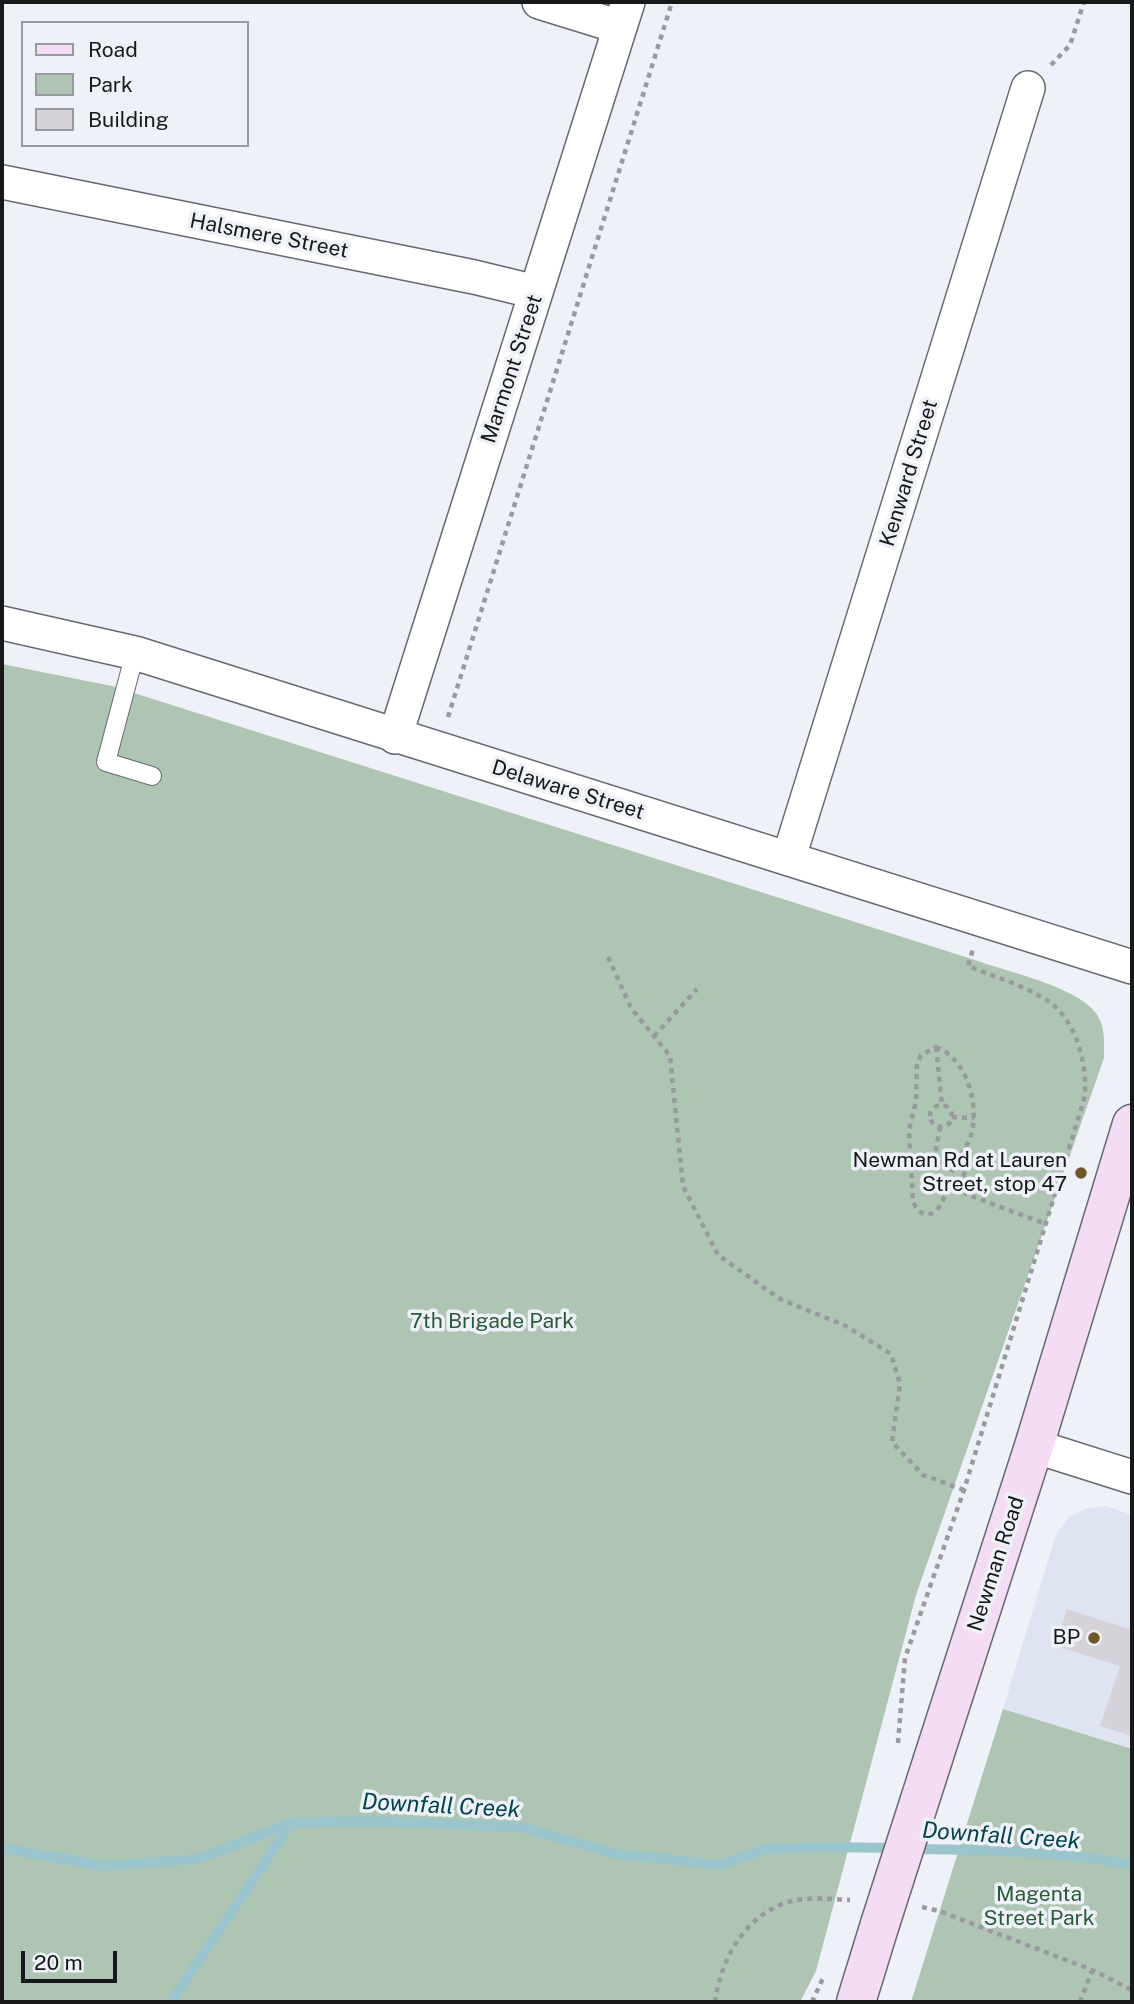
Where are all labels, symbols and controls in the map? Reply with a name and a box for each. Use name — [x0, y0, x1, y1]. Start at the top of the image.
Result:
legend — [21, 21, 248, 147]
text: Road — [88, 37, 138, 62]
text: Park — [88, 72, 133, 97]
text: Building — [88, 107, 169, 132]
street label: Halsmere Street — [188, 208, 350, 264]
street label: Marmont Street — [476, 292, 548, 446]
street label: Kenward Street — [875, 397, 943, 549]
street label: Delaware Street — [489, 755, 647, 825]
place label: Newman Rd at Lauren Street, stop 47 — [853, 1148, 1067, 1198]
marker: Newman Rd at Lauren Street, stop 47 — [1073, 1165, 1089, 1181]
park label: 7th Brigade Park — [410, 1309, 574, 1335]
street label: Newman Road — [962, 1493, 1030, 1635]
place label: BP — [1052, 1625, 1080, 1651]
marker: BP — [1086, 1630, 1102, 1646]
water label: Downfall Creek — [361, 1788, 521, 1824]
water label: Downfall Creek — [921, 1817, 1081, 1855]
park label: Magenta Street Park — [983, 1882, 1095, 1932]
scale bar — [24, 1938, 121, 1982]
text: 20 m — [34, 1950, 83, 1975]

